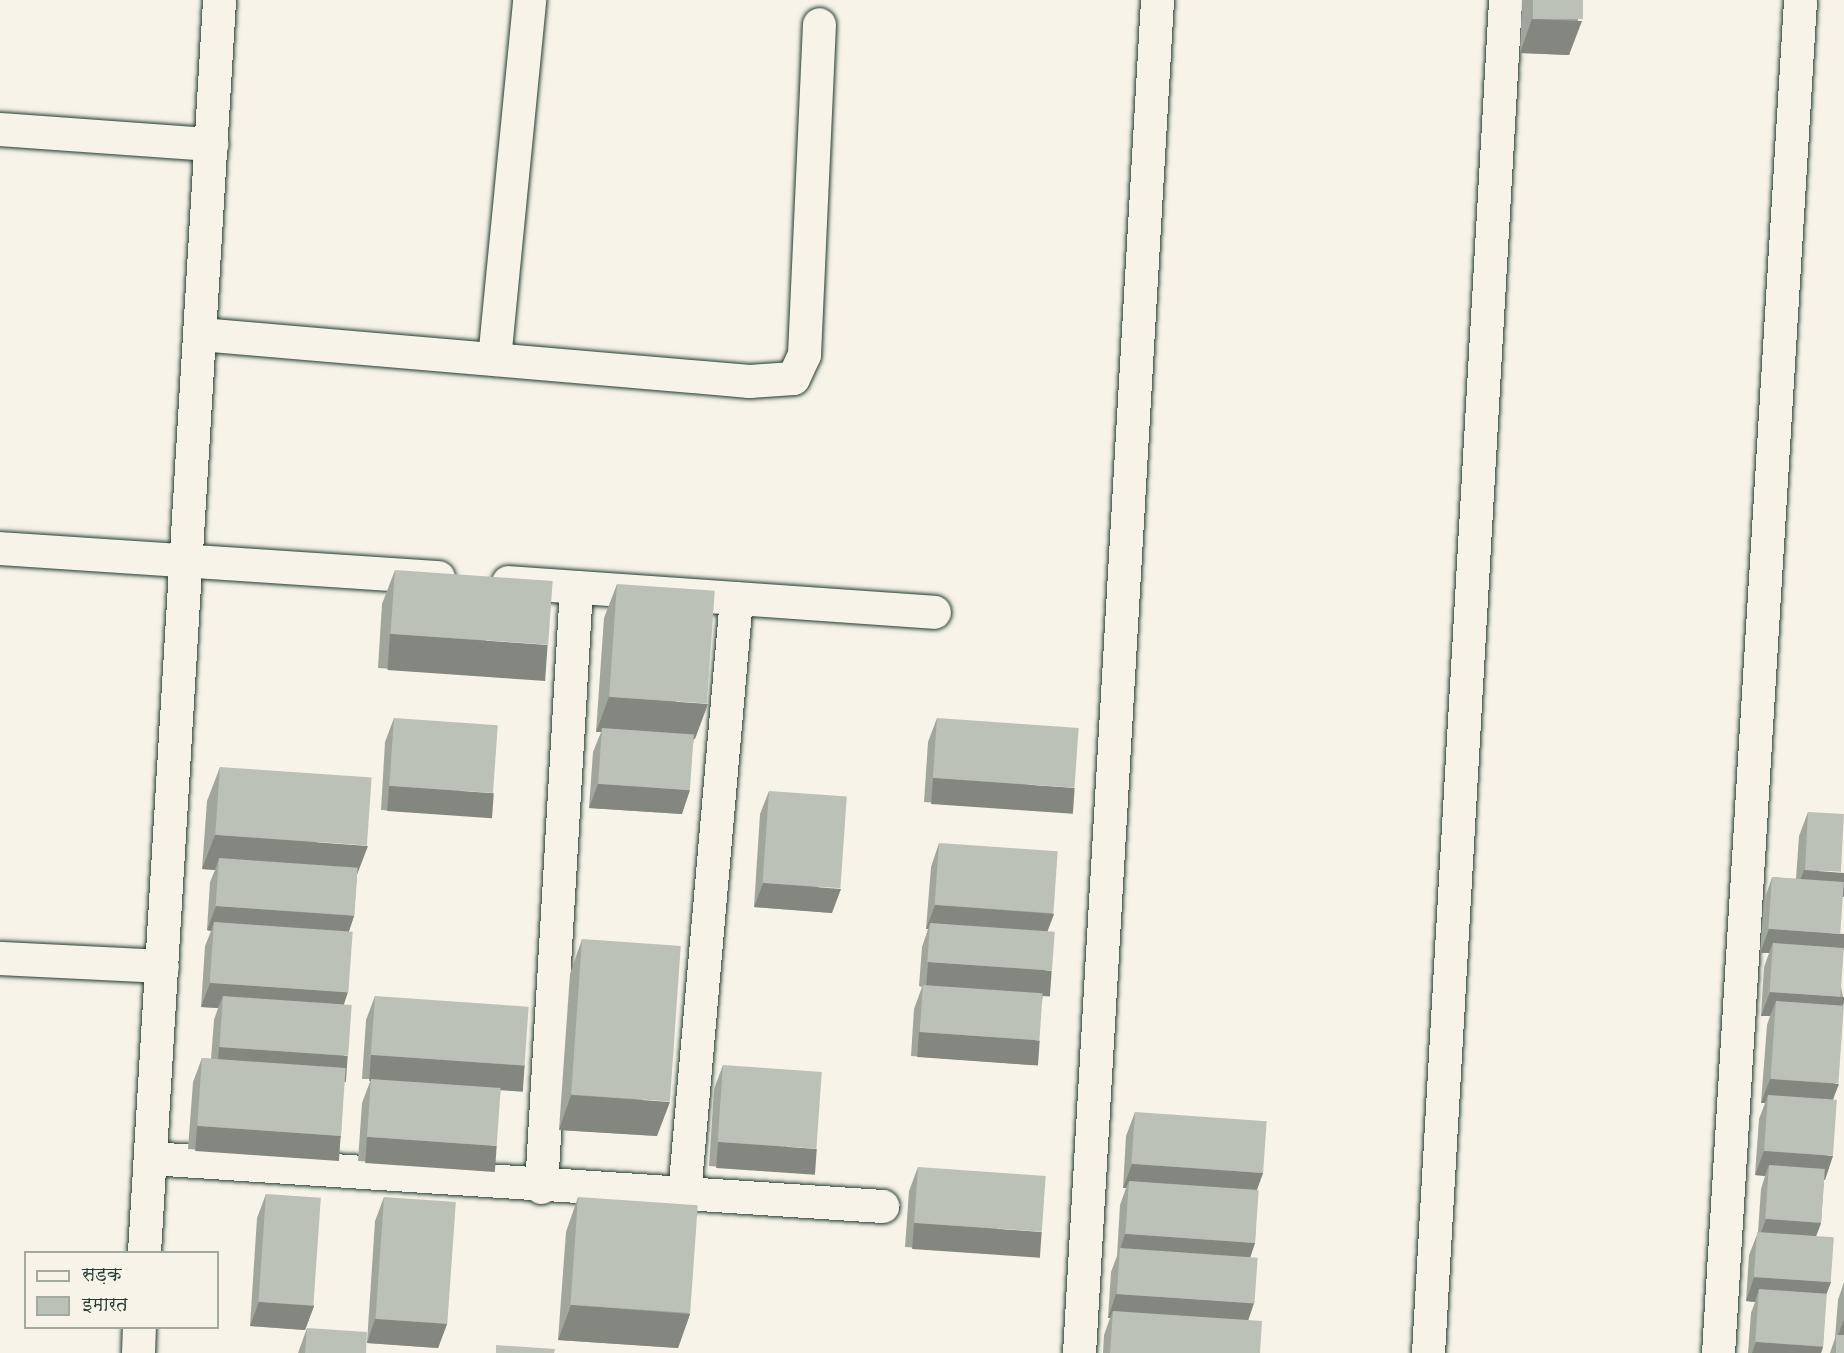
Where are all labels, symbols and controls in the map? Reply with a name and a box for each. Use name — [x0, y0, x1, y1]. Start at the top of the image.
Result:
legend — [24, 1251, 219, 1329]
text: सड़क — [82, 1264, 122, 1289]
text: इमारत — [82, 1294, 128, 1319]

